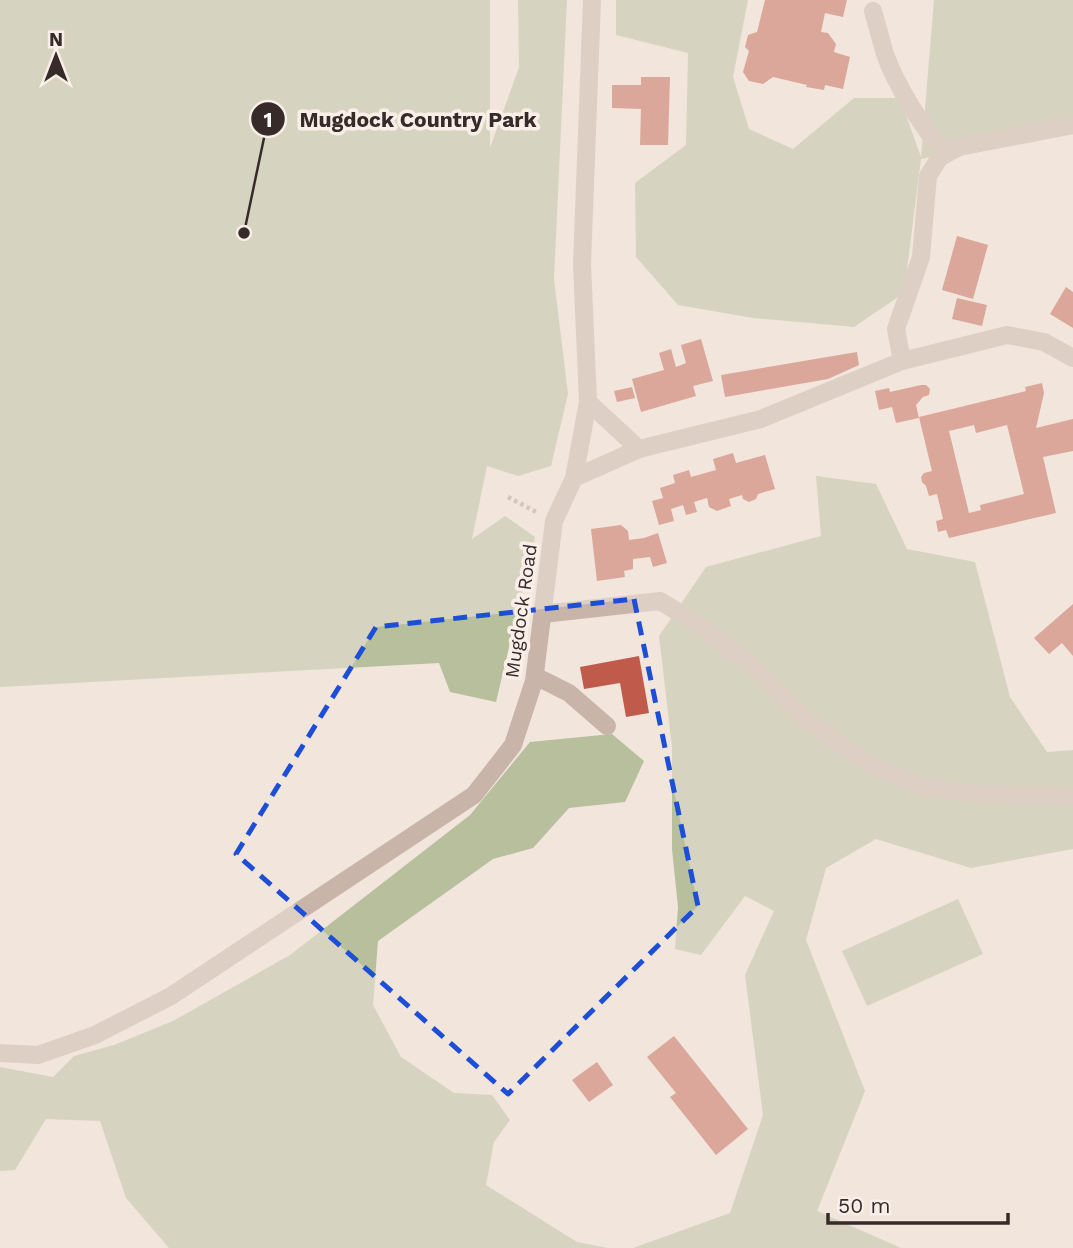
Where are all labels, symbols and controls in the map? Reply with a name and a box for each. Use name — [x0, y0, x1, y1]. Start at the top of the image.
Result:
north arrow — [21, 21, 91, 91]
text: N — [49, 28, 63, 51]
callout: Mugdock Country Park — [251, 98, 551, 140]
text: 1 — [263, 107, 273, 132]
text: Mugdock Country Park — [300, 107, 537, 132]
street label: Mugdock Road — [500, 543, 542, 679]
scale bar — [828, 1182, 1008, 1226]
text: 50 m — [838, 1193, 890, 1218]

